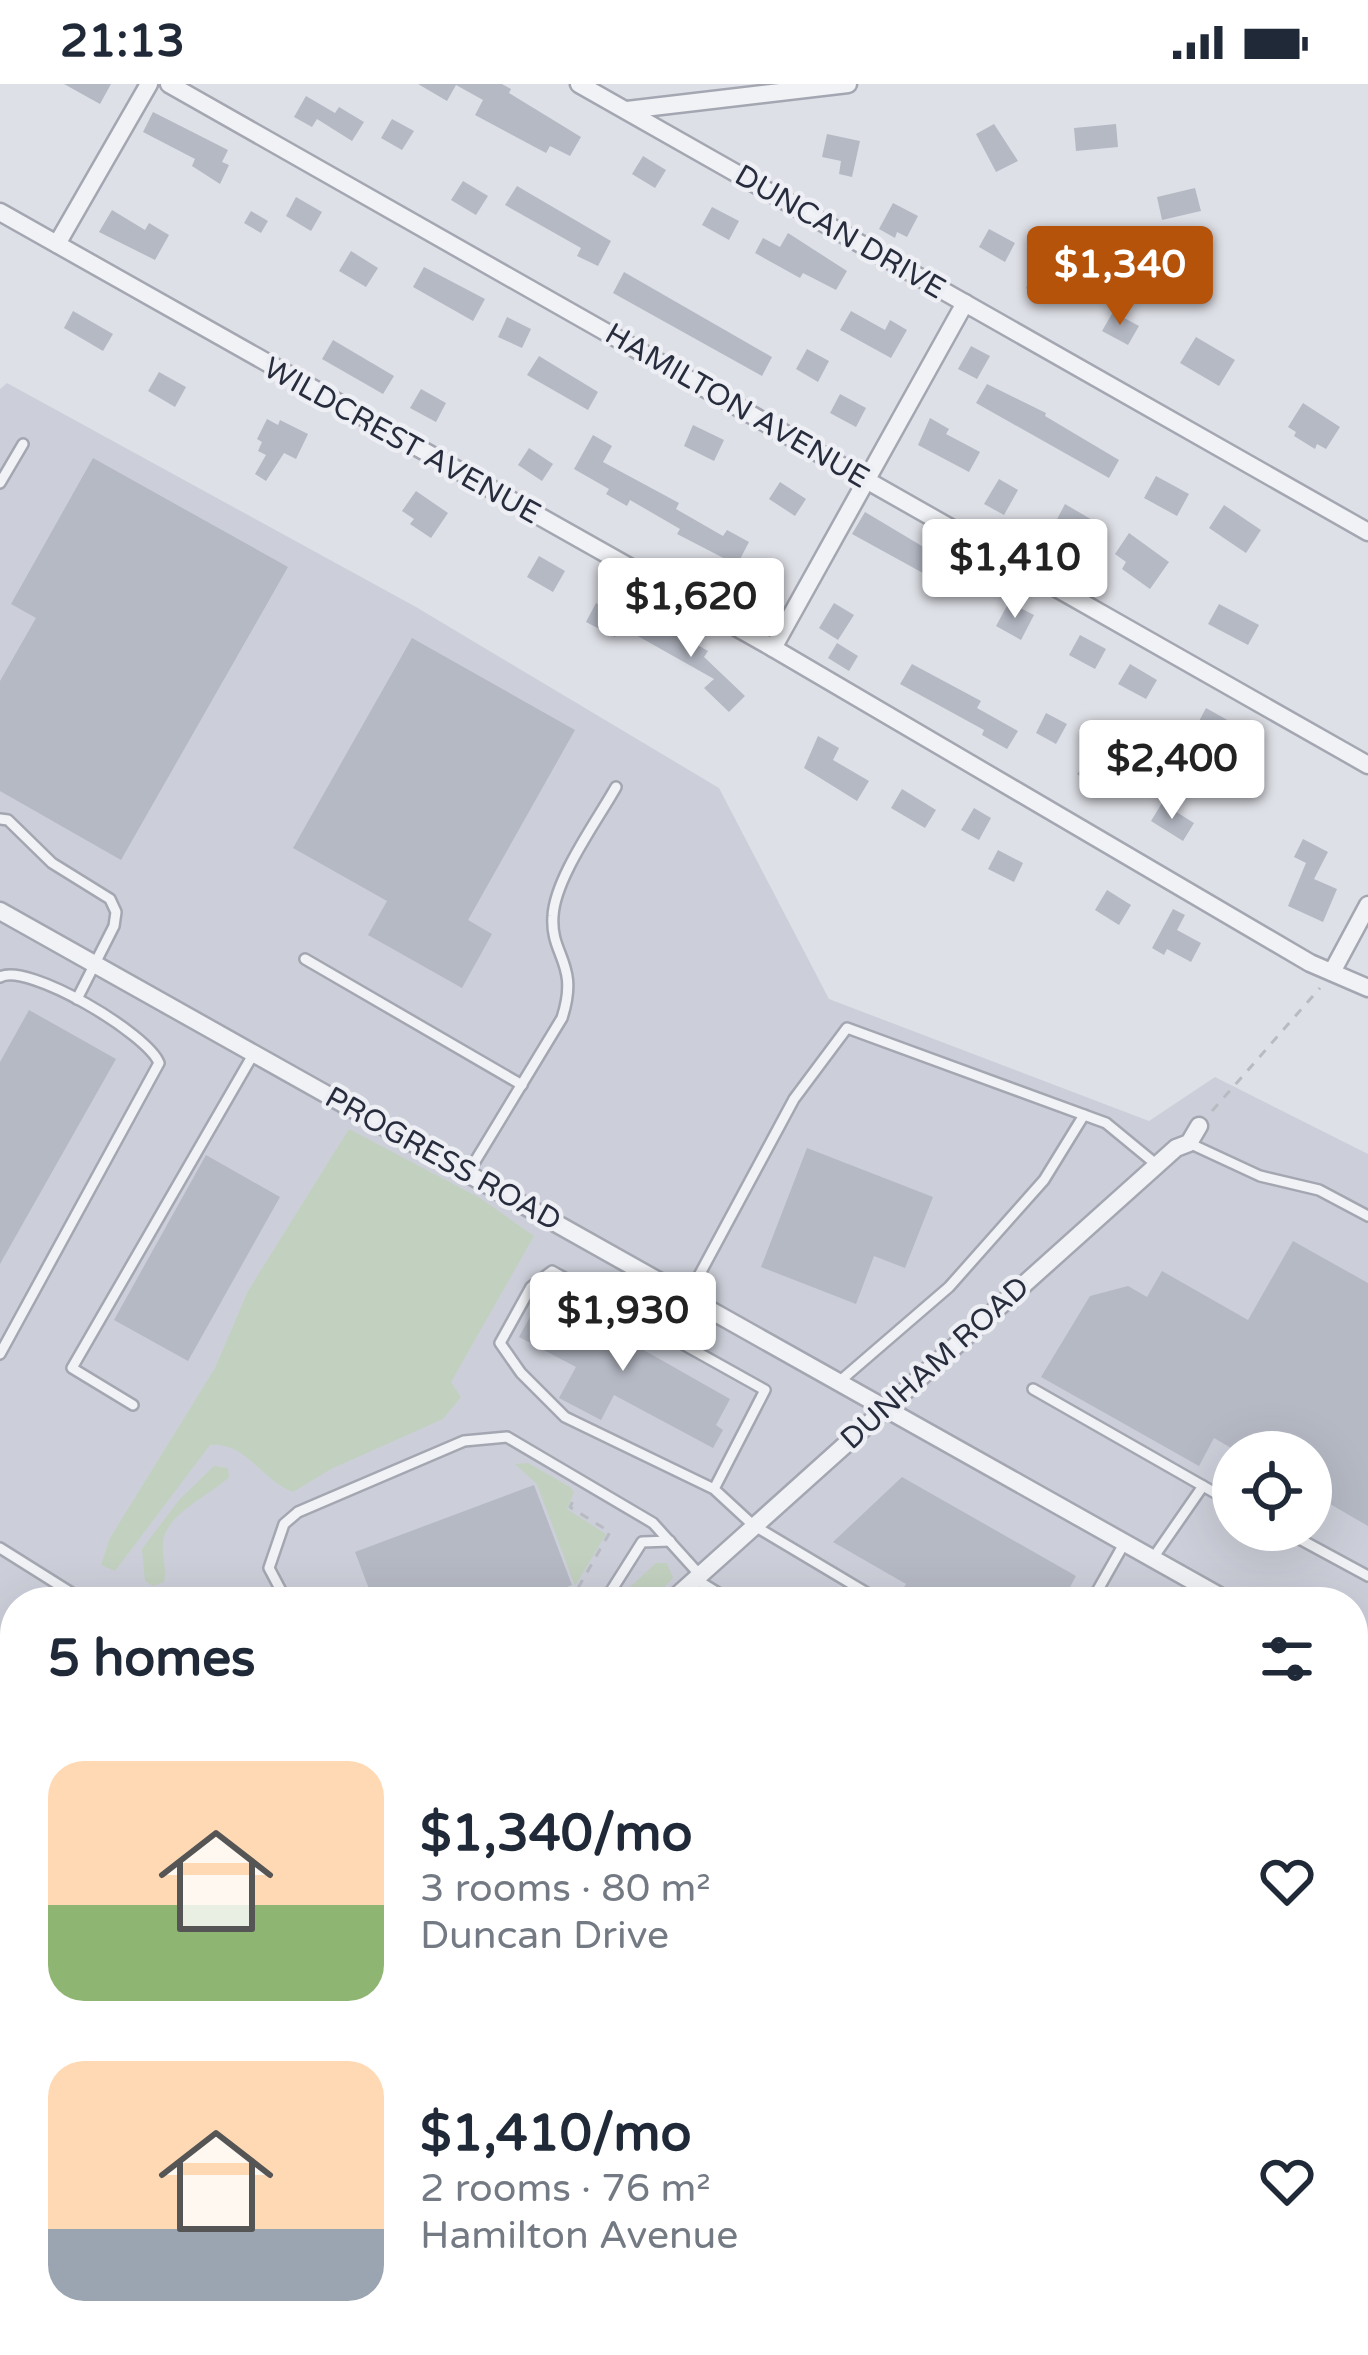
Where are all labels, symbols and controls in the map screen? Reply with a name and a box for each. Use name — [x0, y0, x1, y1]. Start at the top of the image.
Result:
text: 21:13 — [60, 15, 185, 69]
street label: DUNCAN DRIVE — [728, 157, 952, 307]
pin: $1,340 — [1022, 226, 1218, 328]
text: $1,340 — [1054, 241, 1186, 288]
street label: HAMILTON AVENUE — [598, 315, 876, 497]
street label: WILDCREST AVENUE — [257, 350, 547, 532]
pin: $1,410 — [917, 519, 1113, 621]
text: $1,410 — [949, 534, 1081, 581]
pin: $1,620 — [593, 558, 789, 660]
text: $1,620 — [625, 573, 757, 620]
pin: $2,400 — [1074, 720, 1270, 822]
text: $2,400 — [1106, 735, 1238, 782]
street label: PROGRESS ROAD — [319, 1079, 567, 1239]
street label: DUNHAM ROAD — [833, 1269, 1037, 1457]
pin: $1,930 — [525, 1272, 721, 1374]
text: $1,930 — [557, 1287, 689, 1334]
map controls — [1212, 1431, 1332, 1551]
button: locate — [1212, 1431, 1332, 1551]
icon: filters — [1254, 1626, 1320, 1692]
text: 5 homes — [48, 1628, 256, 1690]
text: $1,340/mo — [420, 1803, 692, 1865]
icon: home — [144, 1809, 288, 1953]
icon: heart — [1254, 1848, 1320, 1914]
text: 3 rooms · 80 m² — [420, 1865, 711, 1912]
text: Duncan Drive — [420, 1912, 669, 1959]
text: $1,410/mo — [420, 2103, 691, 2165]
icon: home — [144, 2109, 288, 2253]
icon: heart — [1254, 2148, 1320, 2214]
text: 2 rooms · 76 m² — [420, 2165, 711, 2212]
text: Hamilton Avenue — [420, 2212, 738, 2259]

